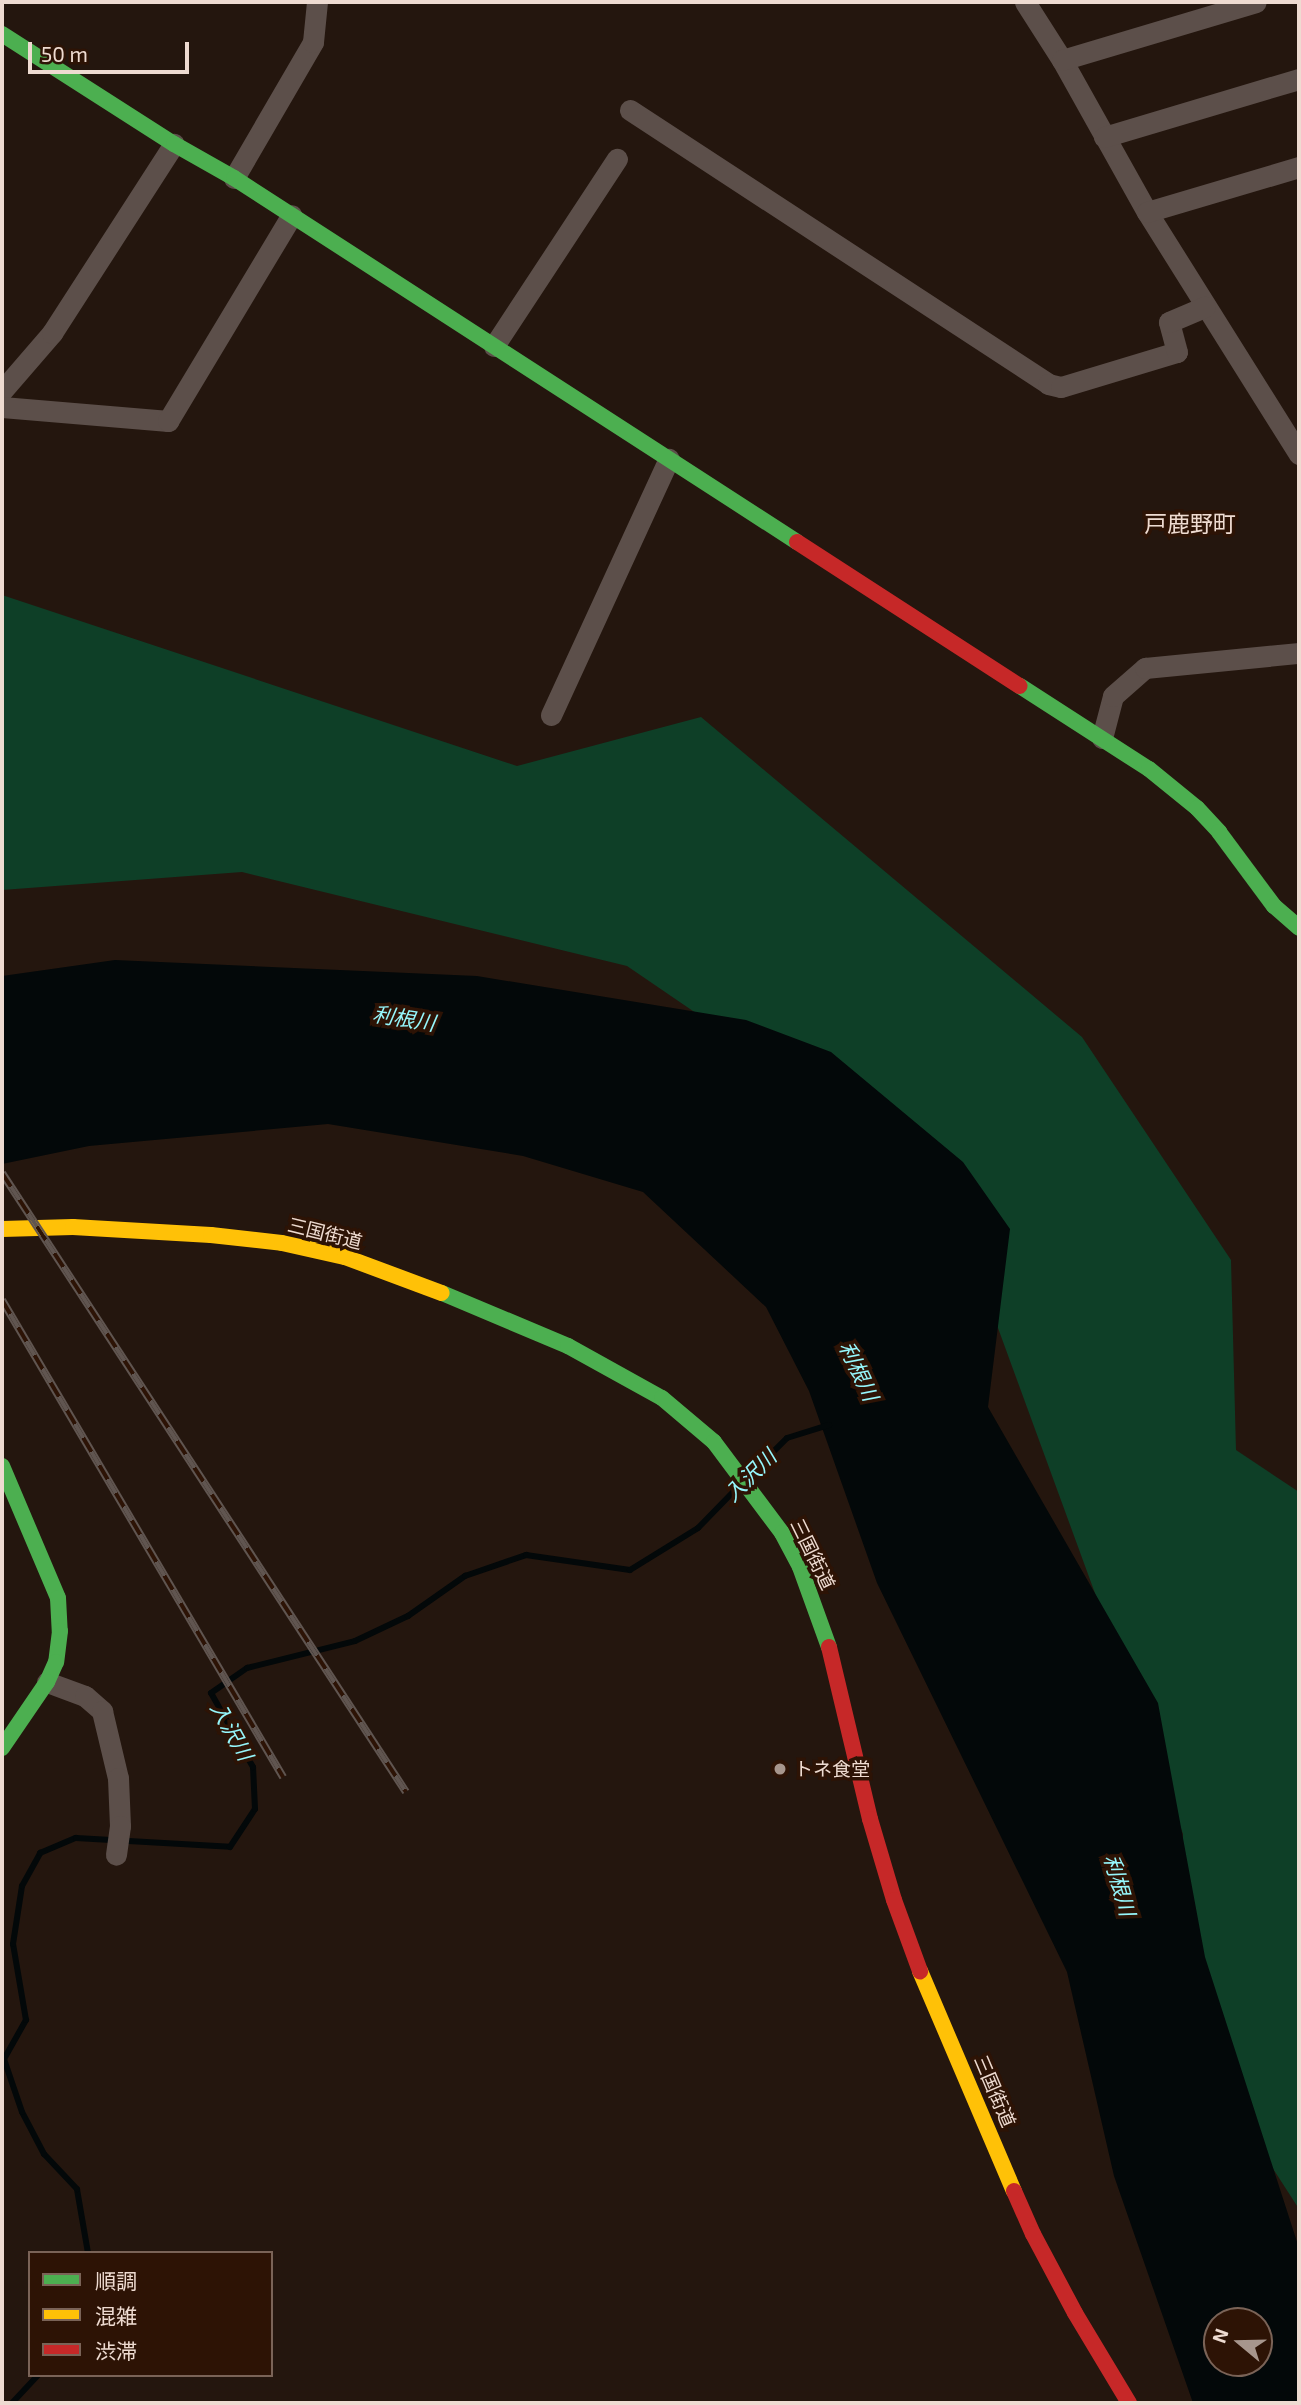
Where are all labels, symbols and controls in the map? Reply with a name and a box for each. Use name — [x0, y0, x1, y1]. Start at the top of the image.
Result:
scale bar — [32, 28, 192, 72]
text: 50 m — [41, 41, 88, 66]
district label: 戸鹿野町 — [1144, 509, 1236, 537]
water label: 利根川 — [371, 1001, 437, 1035]
street label: 三国街道 — [285, 1213, 365, 1253]
water label: 利根川 — [834, 1337, 884, 1405]
water label: 入沢川 — [719, 1444, 781, 1506]
street label: 三国街道 — [786, 1515, 840, 1593]
water label: 入沢川 — [206, 1697, 258, 1765]
place label: トネ食堂 — [794, 1758, 870, 1780]
marker: トネ食堂 — [772, 1761, 788, 1777]
water label: 利根川 — [1099, 1851, 1141, 1919]
street label: 三国街道 — [970, 2052, 1020, 2130]
legend — [28, 2251, 273, 2377]
text: 順調 — [95, 2268, 137, 2293]
text: 混雑 — [95, 2303, 137, 2328]
north arrow — [1203, 2307, 1273, 2377]
text: N — [1206, 2325, 1233, 2346]
text: 渋滞 — [95, 2338, 137, 2363]

